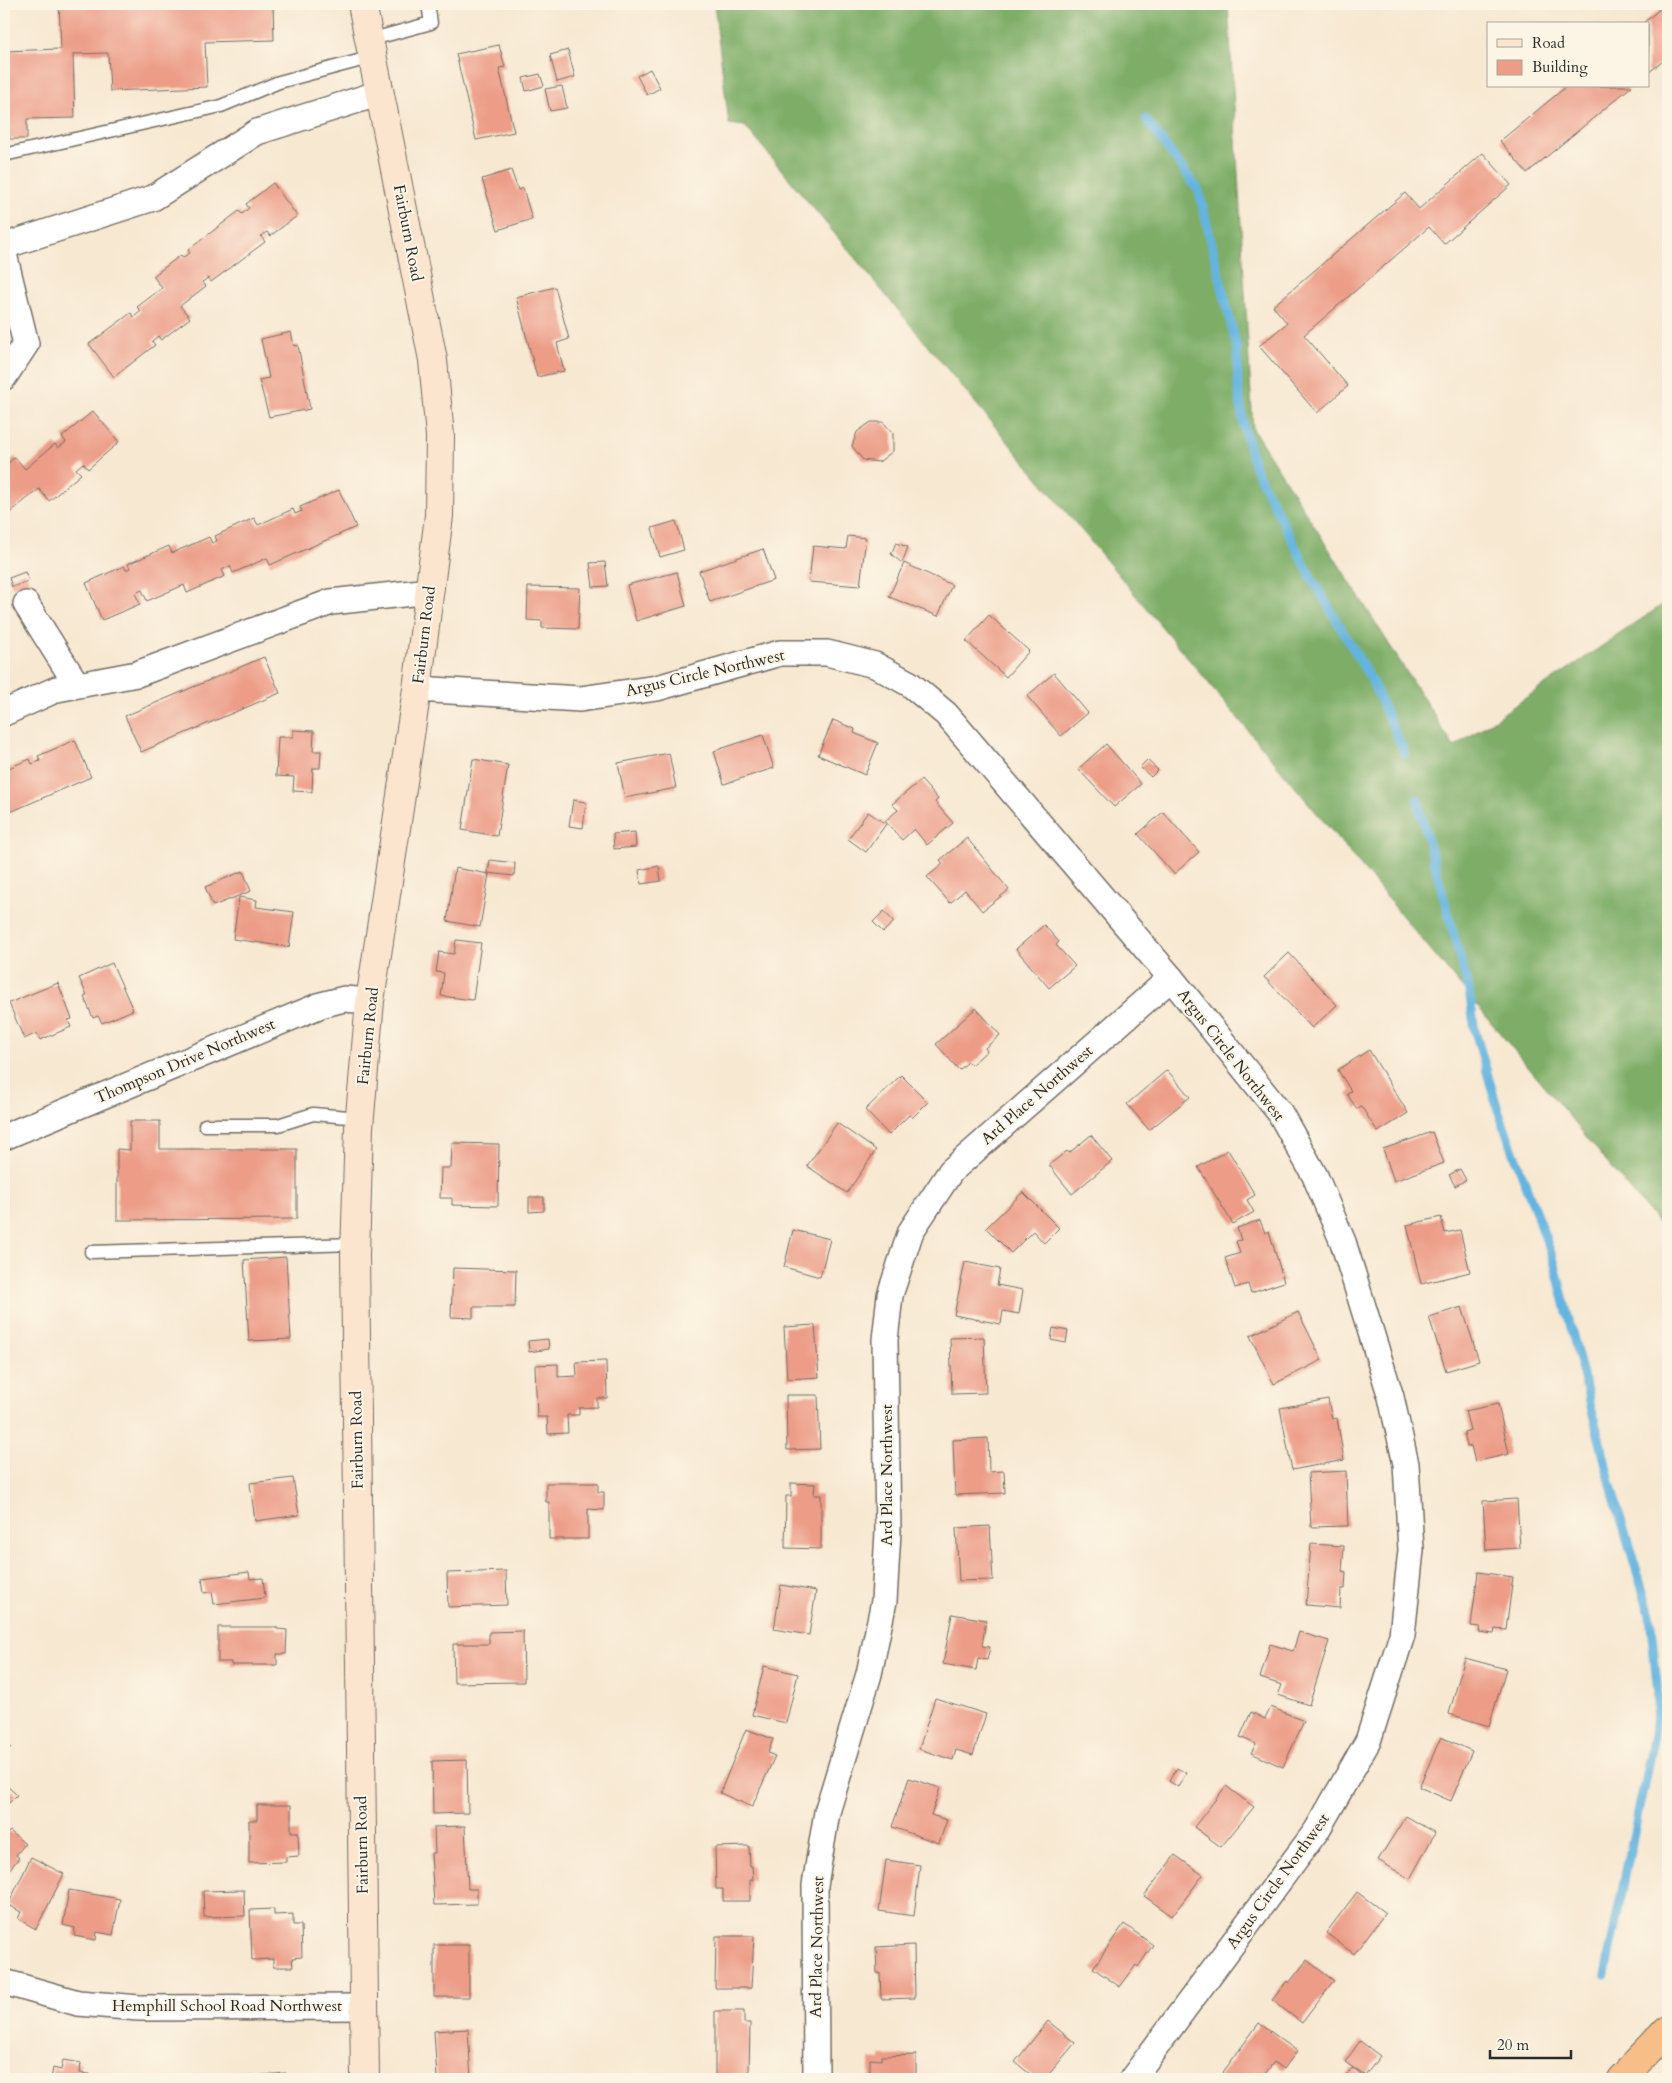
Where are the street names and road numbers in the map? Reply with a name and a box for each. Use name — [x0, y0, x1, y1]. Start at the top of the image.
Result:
street label: Fairburn Road — [388, 183, 428, 284]
street label: Fairburn Road — [407, 584, 441, 685]
street label: Argus Circle Northwest — [623, 644, 787, 702]
street label: Argus Circle Northwest — [1172, 984, 1290, 1126]
street label: Fairburn Road — [352, 986, 384, 1086]
street label: Thompson Drive Northwest — [91, 1013, 279, 1109]
street label: Ard Place Northwest — [976, 1040, 1098, 1150]
street label: Fairburn Road — [345, 1390, 369, 1489]
street label: Ard Place Northwest — [876, 1404, 898, 1546]
street label: Fairburn Road — [350, 1795, 374, 1894]
street label: Argus Circle Northwest — [1221, 1809, 1335, 1953]
street label: Ard Place Northwest — [805, 1876, 829, 2018]
street label: Hemphill School Road Northwest — [112, 1995, 342, 2017]

